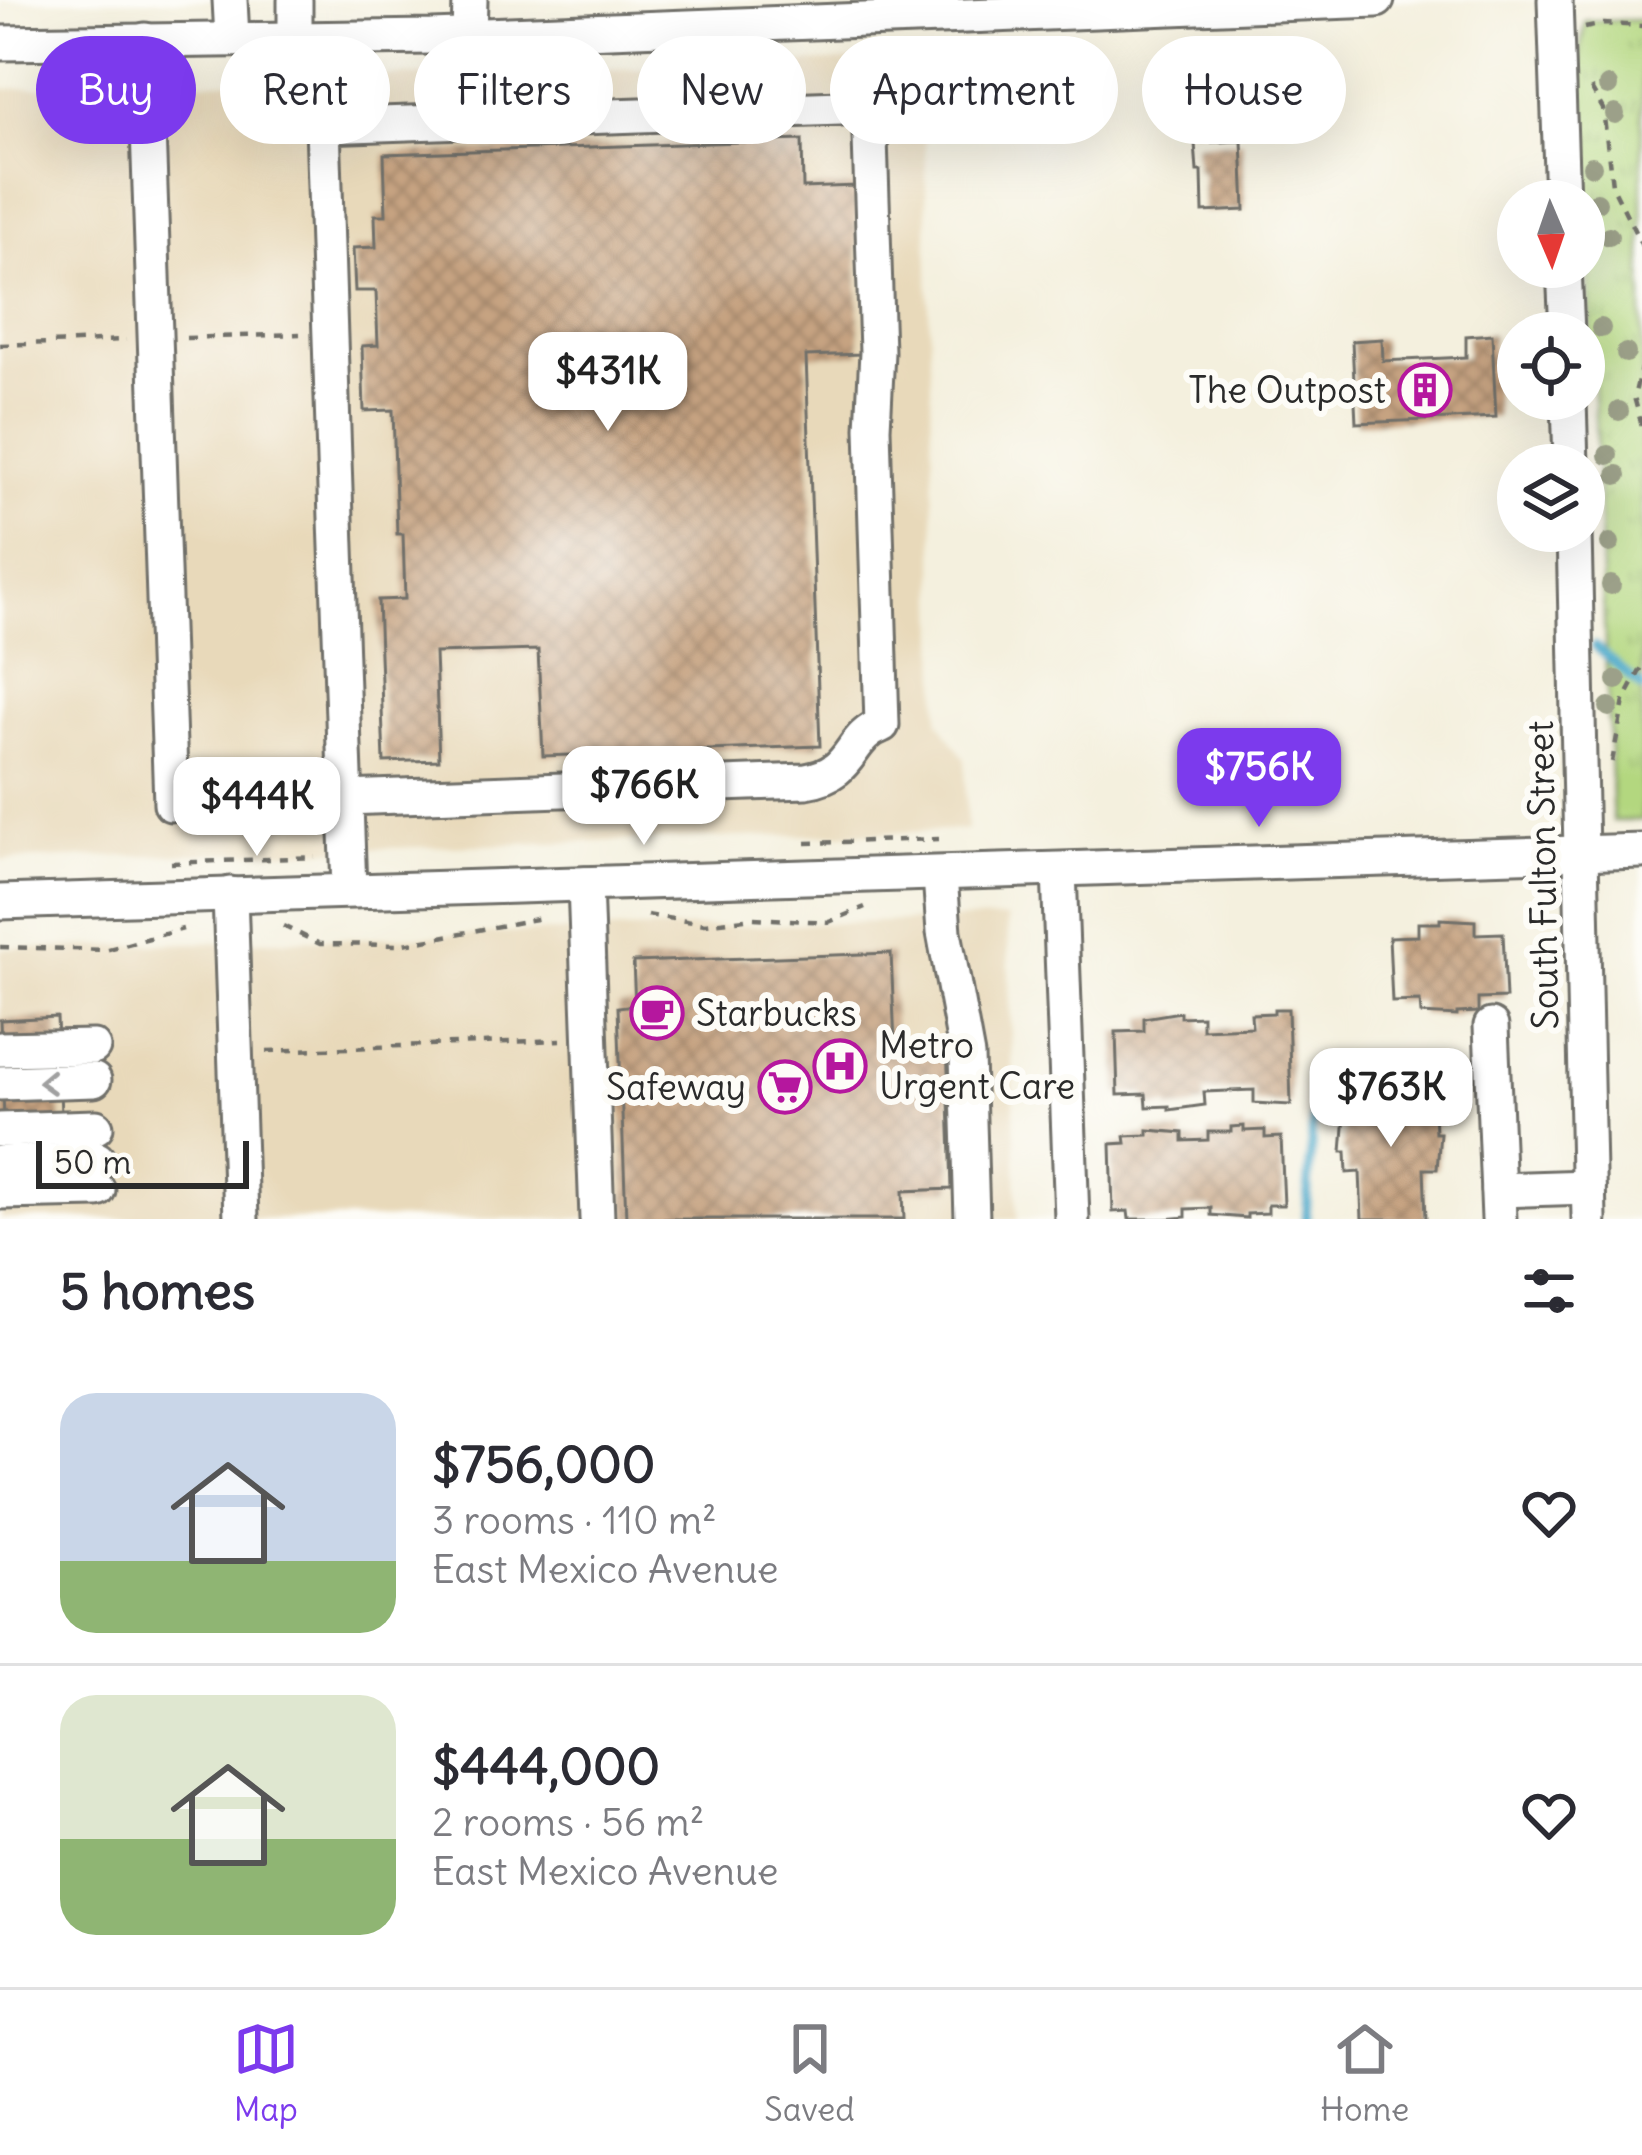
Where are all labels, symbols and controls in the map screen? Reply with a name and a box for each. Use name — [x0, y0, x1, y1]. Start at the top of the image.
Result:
chip: Buy — [36, 36, 196, 144]
chip: Rent — [220, 36, 390, 144]
chip: Filters — [414, 36, 613, 144]
chip: New — [637, 36, 806, 144]
chip: Apartment — [830, 36, 1118, 144]
chip: House — [1142, 36, 1346, 144]
north arrow — [1497, 180, 1605, 288]
map controls — [1497, 180, 1605, 552]
button: locate — [1497, 312, 1605, 420]
pin: $431K — [524, 332, 692, 434]
text: $431K — [555, 346, 661, 395]
building icon: The Outpost — [1397, 362, 1453, 418]
place label: The Outpost — [1188, 368, 1386, 413]
button: layers — [1497, 444, 1605, 552]
street label: South Fulton Street — [1518, 720, 1568, 1030]
pin: $756K — [1175, 728, 1343, 830]
text: $756K — [1204, 742, 1314, 791]
pin: $766K — [560, 746, 728, 848]
pin: $444K — [173, 757, 341, 859]
text: $766K — [589, 760, 699, 809]
text: $444K — [200, 771, 314, 820]
cafe icon: Starbucks — [629, 985, 685, 1041]
place label: Starbucks — [696, 991, 857, 1036]
place label: Metro Urgent Care — [879, 1023, 1075, 1109]
hospital icon: Metro Urgent Care — [812, 1038, 868, 1094]
pin: $763K — [1307, 1048, 1475, 1150]
supermarket icon: Safeway — [757, 1059, 813, 1115]
text: $763K — [1337, 1062, 1445, 1111]
place label: Safeway — [606, 1065, 746, 1110]
one-way arrow — [37, 1068, 56, 1094]
scale bar — [36, 1135, 249, 1188]
text: 50 m — [54, 1141, 131, 1183]
icon: filters — [1516, 1258, 1582, 1324]
text: 5 homes — [60, 1259, 255, 1323]
text: $756,000 — [432, 1432, 655, 1496]
icon: home — [156, 1441, 300, 1585]
icon: heart — [1516, 1480, 1582, 1546]
text: 3 rooms · 110 m² — [432, 1496, 717, 1545]
text: East Mexico Avenue — [432, 1545, 779, 1594]
text: $444,000 — [432, 1734, 660, 1798]
icon: home — [156, 1743, 300, 1887]
icon: heart — [1516, 1782, 1582, 1848]
text: 2 rooms · 56 m² — [432, 1798, 704, 1847]
text: East Mexico Avenue — [432, 1847, 779, 1896]
tab: Map — [233, 2016, 299, 2130]
tab: Saved — [764, 2016, 855, 2130]
tab: Home — [1320, 2016, 1409, 2130]

